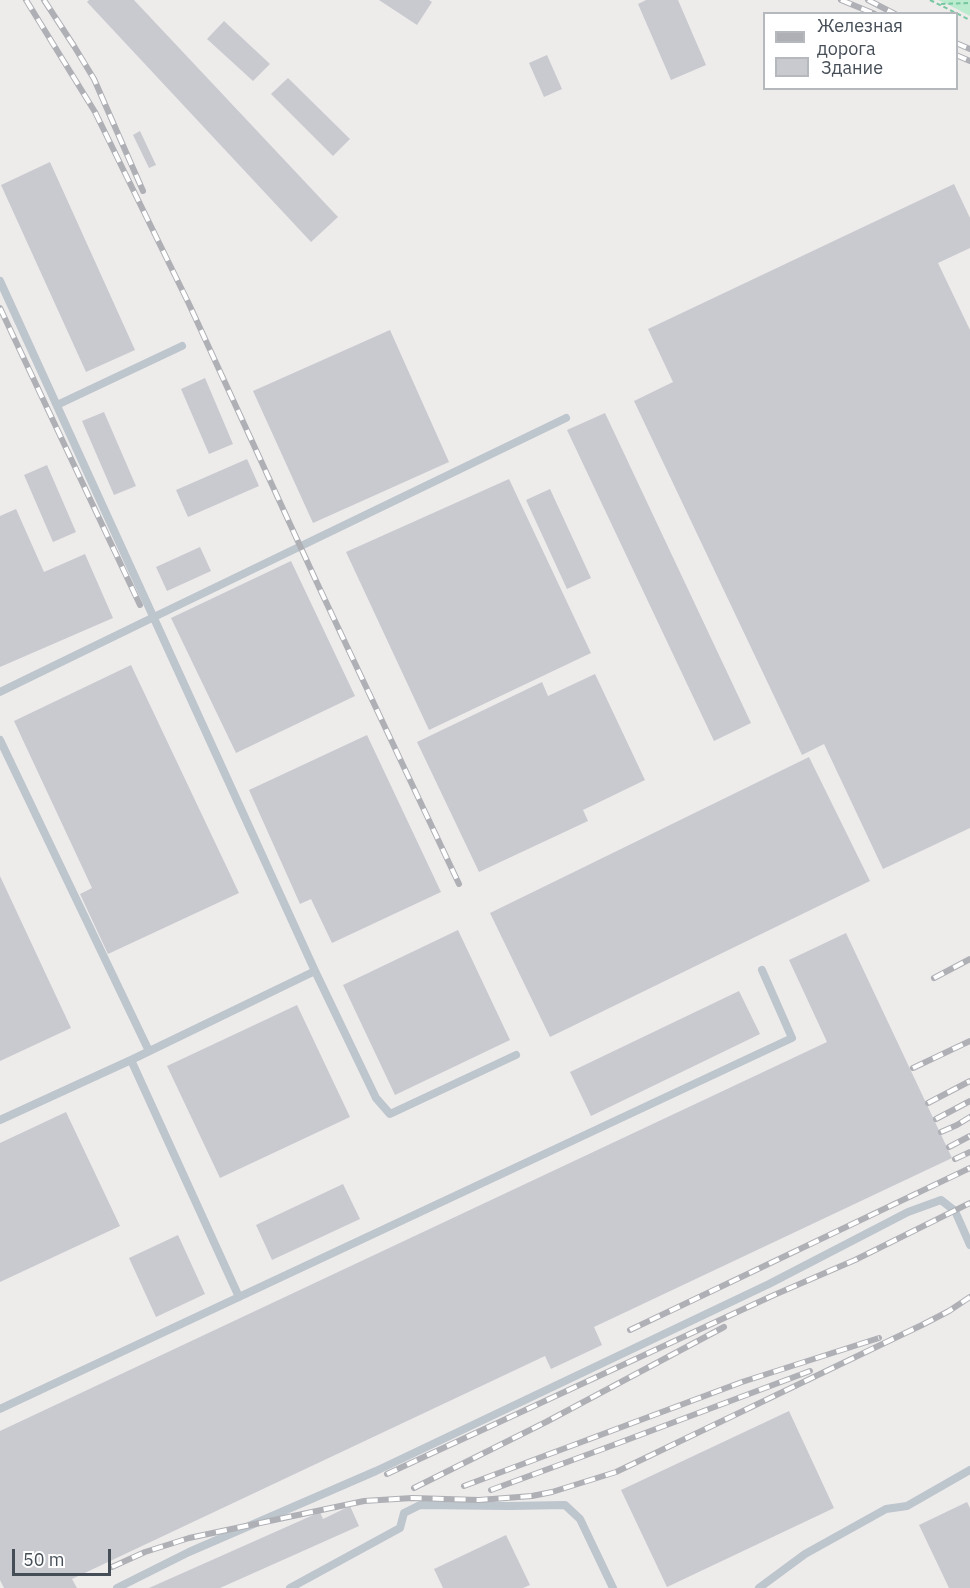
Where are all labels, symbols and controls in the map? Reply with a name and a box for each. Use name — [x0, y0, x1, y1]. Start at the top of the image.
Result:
legend — [763, 12, 958, 90]
text: Железная дорога — [817, 14, 903, 60]
text: Здание — [821, 56, 883, 79]
scale bar — [15, 1537, 114, 1575]
text: 50 m — [23, 1548, 65, 1571]

